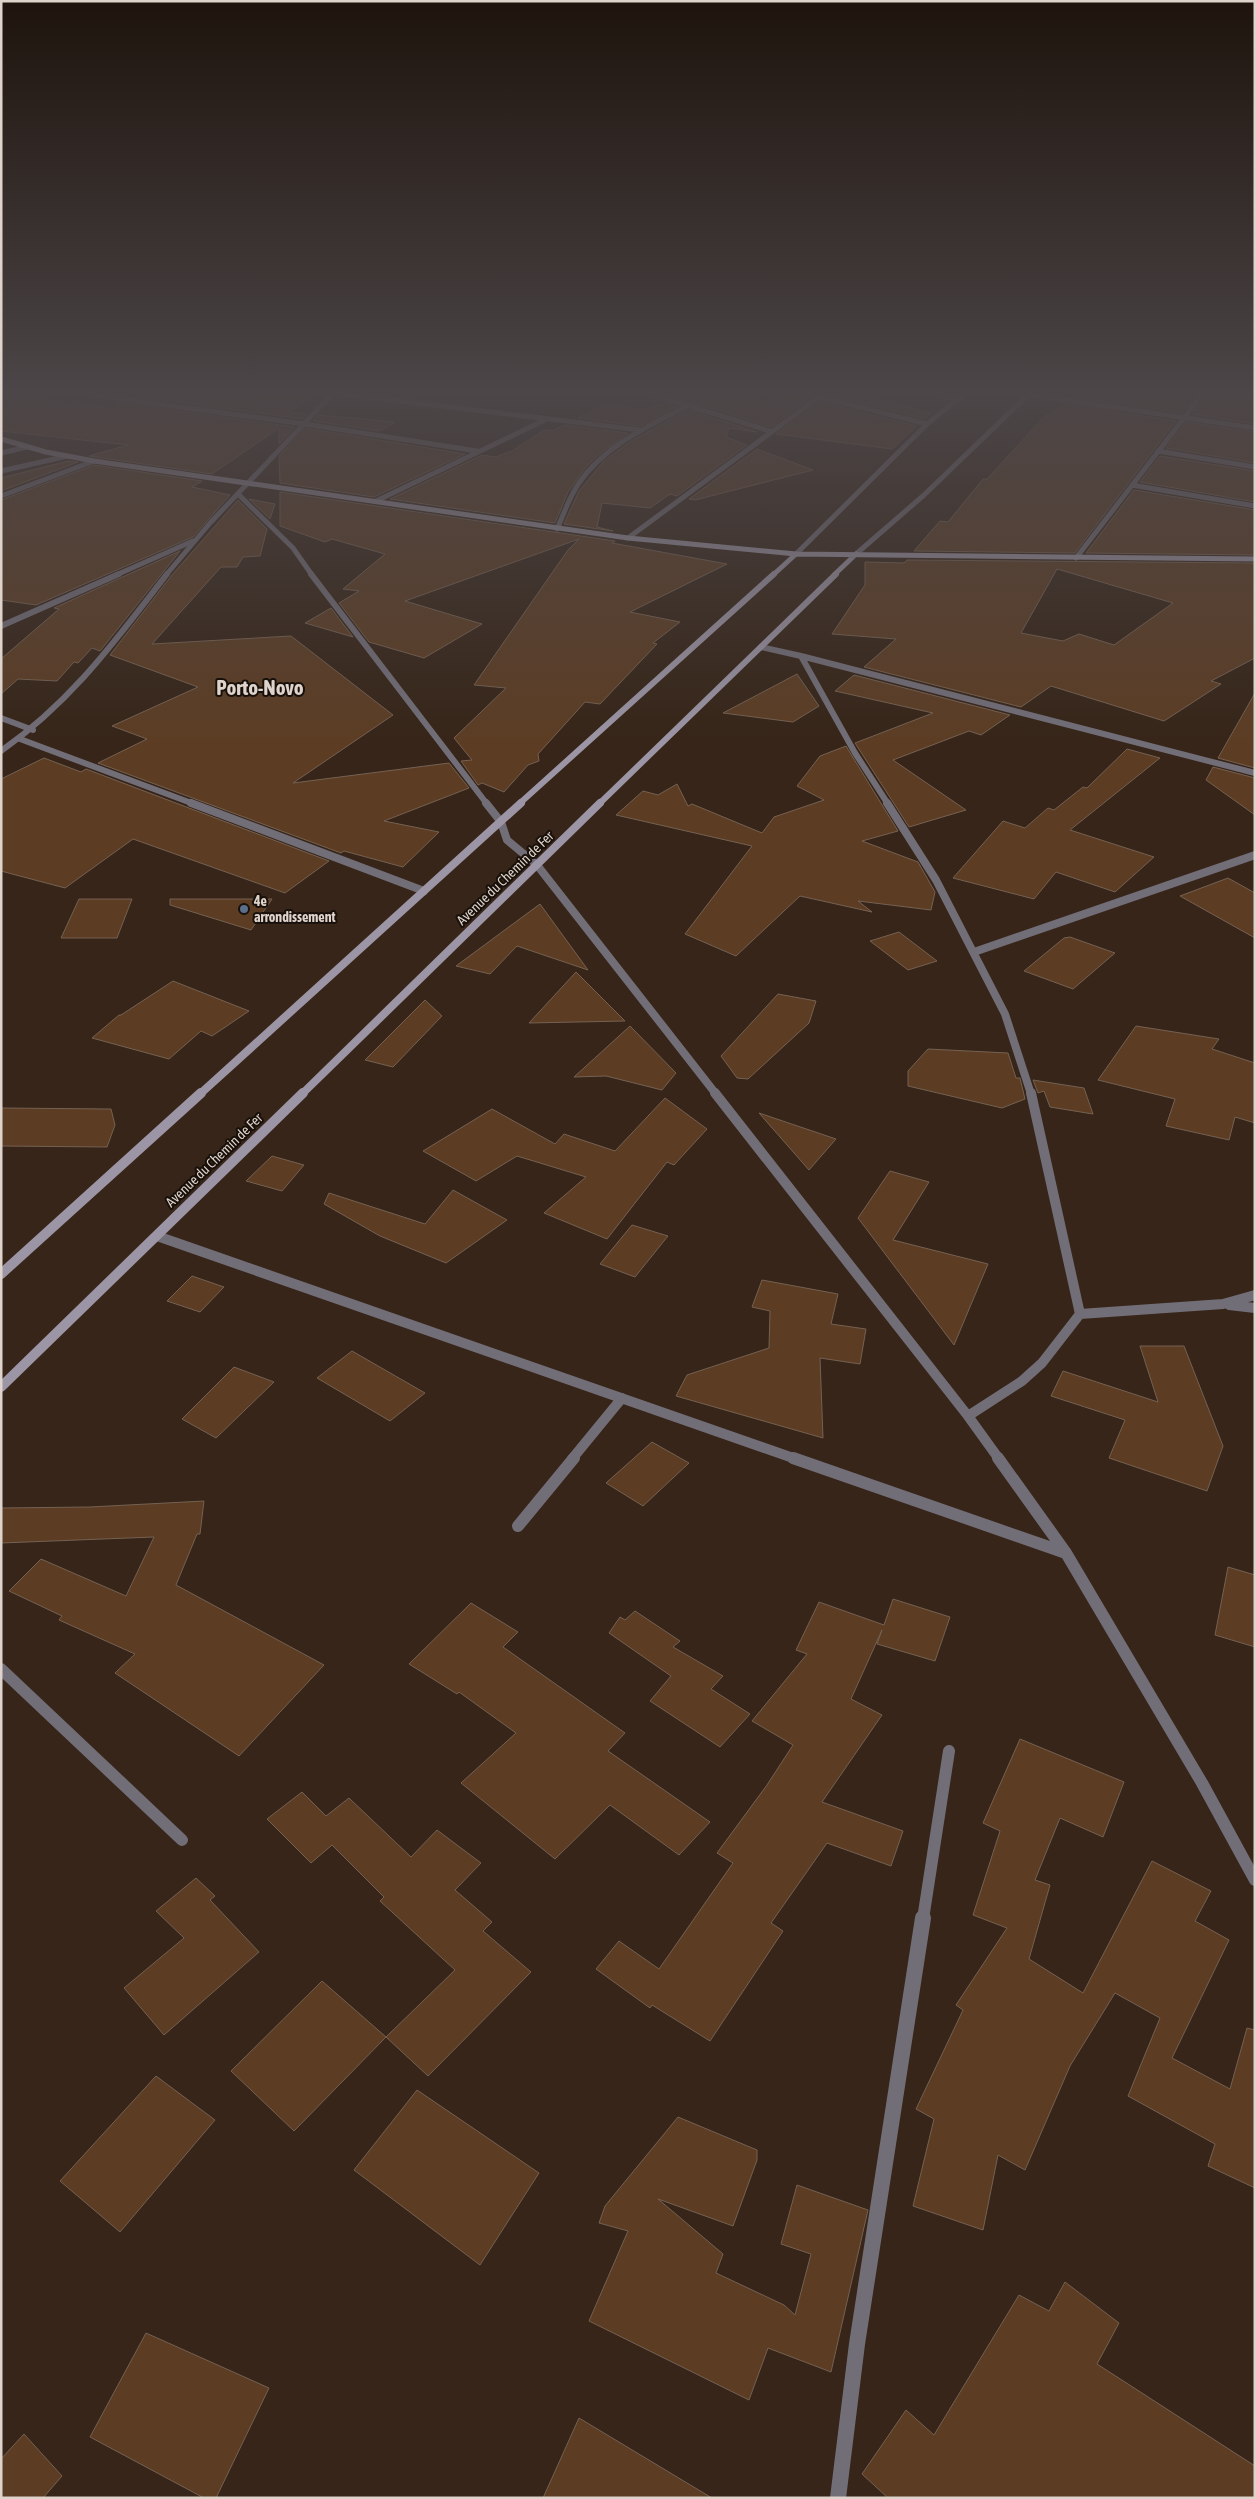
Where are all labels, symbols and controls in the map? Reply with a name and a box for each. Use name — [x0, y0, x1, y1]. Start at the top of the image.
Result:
district label: Porto-Novo — [216, 675, 304, 699]
street label: Avenue du Chemin de Fer — [453, 827, 557, 928]
place label: 4e arrondissement — [253, 893, 336, 925]
marker: 4e arrondissement — [238, 903, 250, 915]
street label: Avenue du Chemin de Fer — [162, 1109, 266, 1210]

